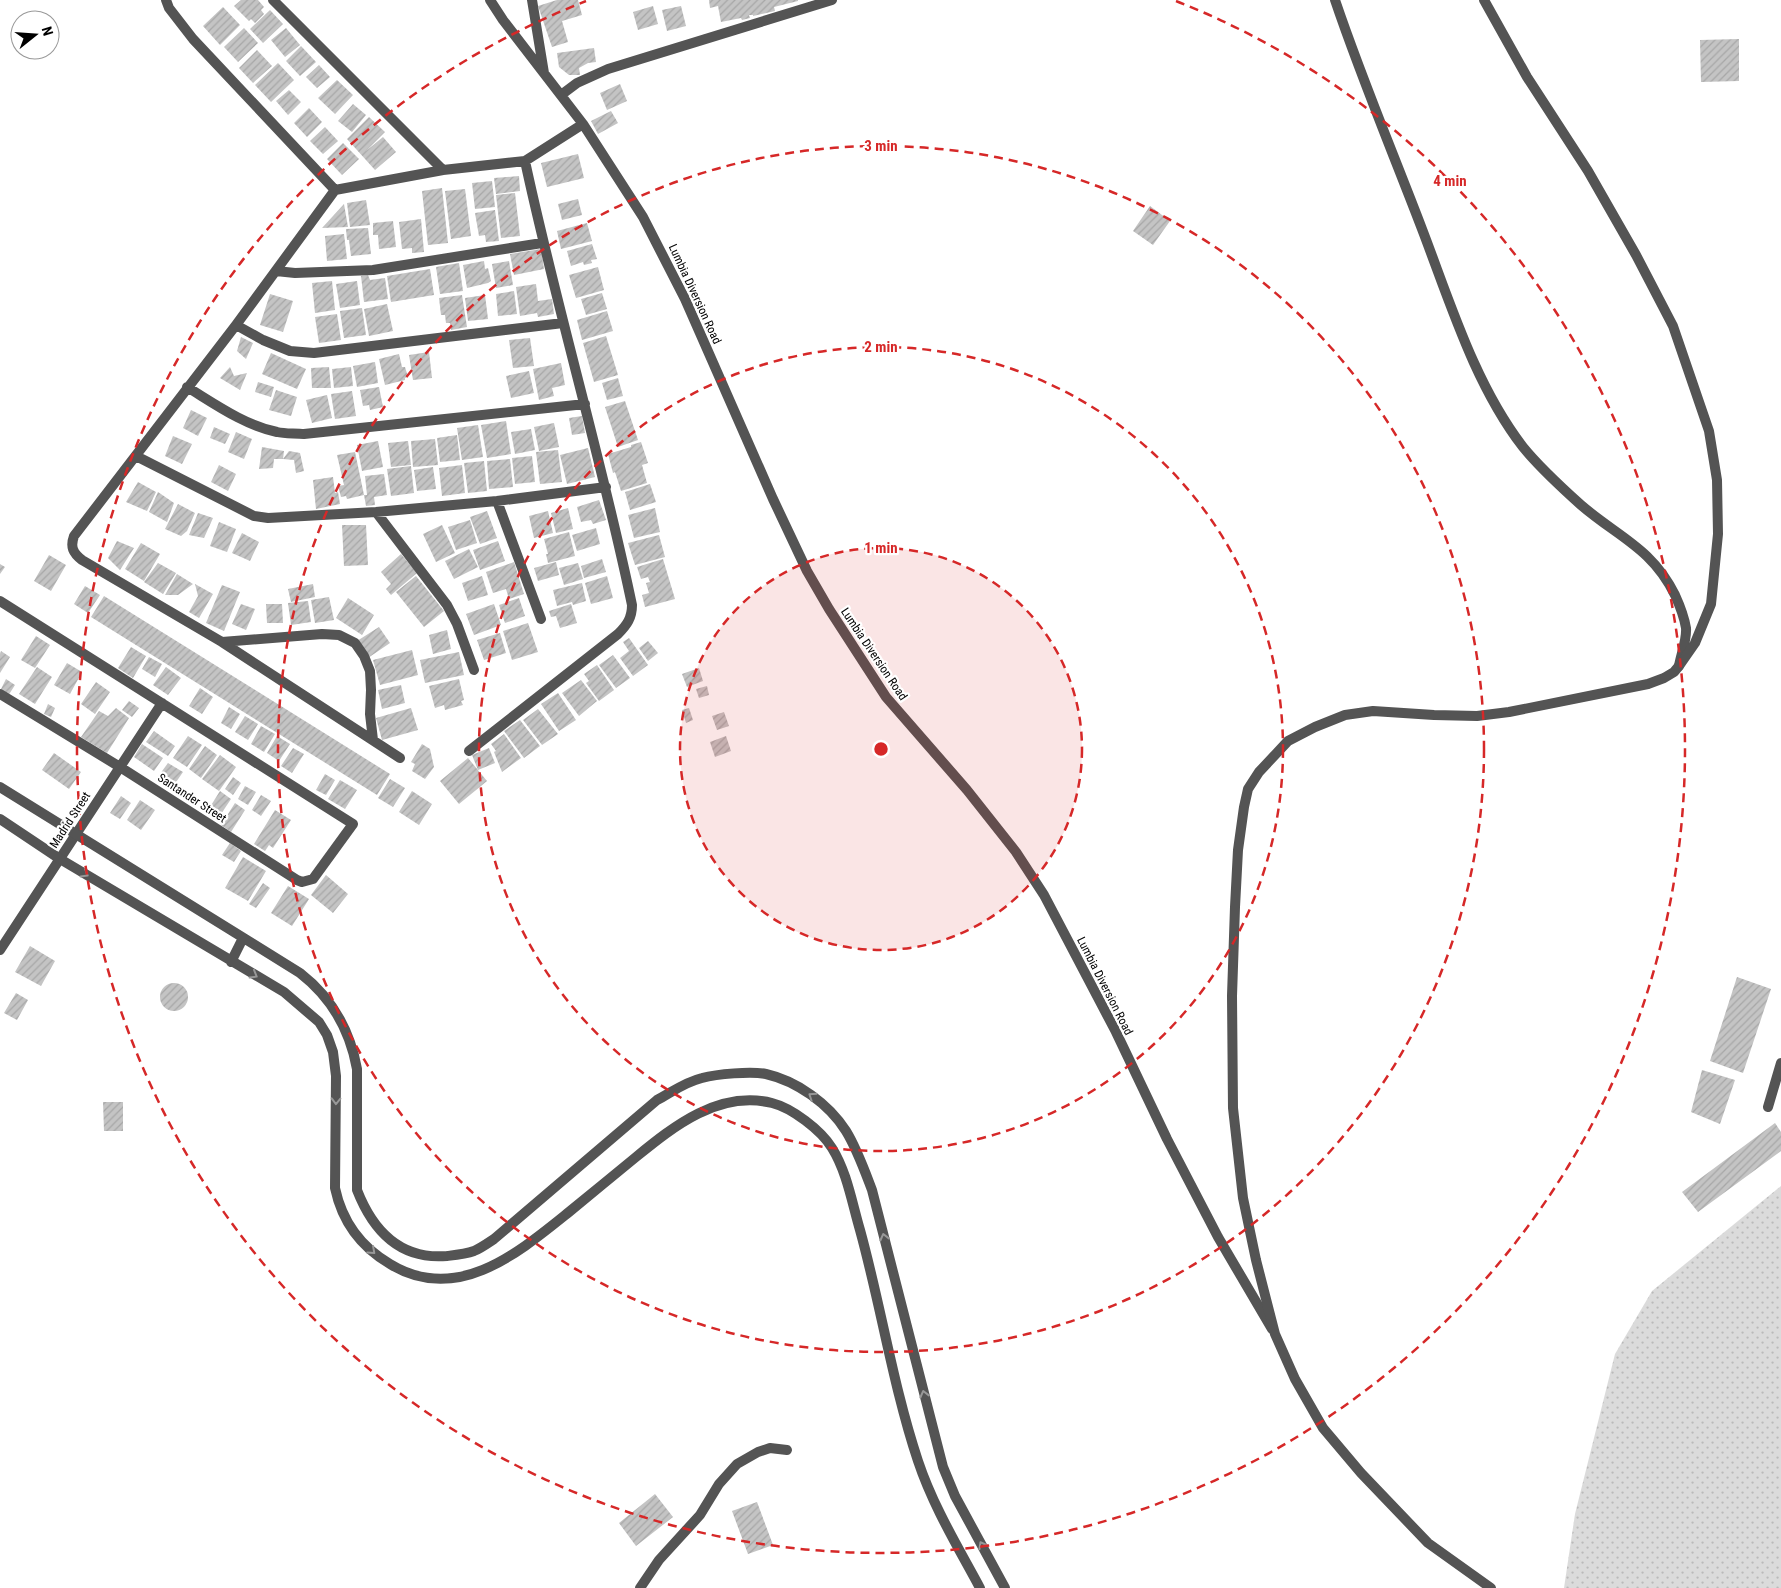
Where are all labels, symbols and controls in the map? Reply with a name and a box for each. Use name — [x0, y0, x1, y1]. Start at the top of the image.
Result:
north arrow — [10, 10, 60, 60]
text: N — [39, 25, 56, 38]
text: 3 min — [864, 137, 898, 155]
text: 4 min — [1433, 172, 1467, 190]
street label: Lumbia Diversion Road — [666, 242, 724, 346]
text: 2 min — [864, 338, 898, 356]
text: 1 min — [864, 539, 898, 557]
street label: Lumbia Diversion Road — [838, 605, 910, 703]
centre of rings — [872, 740, 890, 758]
street label: Santander Street — [155, 771, 229, 826]
street label: Madrid Street — [47, 789, 94, 851]
one-way arrow — [79, 868, 88, 878]
street label: Lumbia Diversion Road — [1074, 935, 1136, 1037]
one-way arrow — [249, 969, 258, 979]
one-way arrow — [808, 1093, 817, 1102]
one-way arrow — [331, 1097, 341, 1105]
one-way arrow — [879, 1232, 890, 1241]
one-way arrow — [367, 1246, 376, 1255]
one-way arrow — [919, 1391, 929, 1399]
one-way arrow — [978, 1542, 988, 1551]

